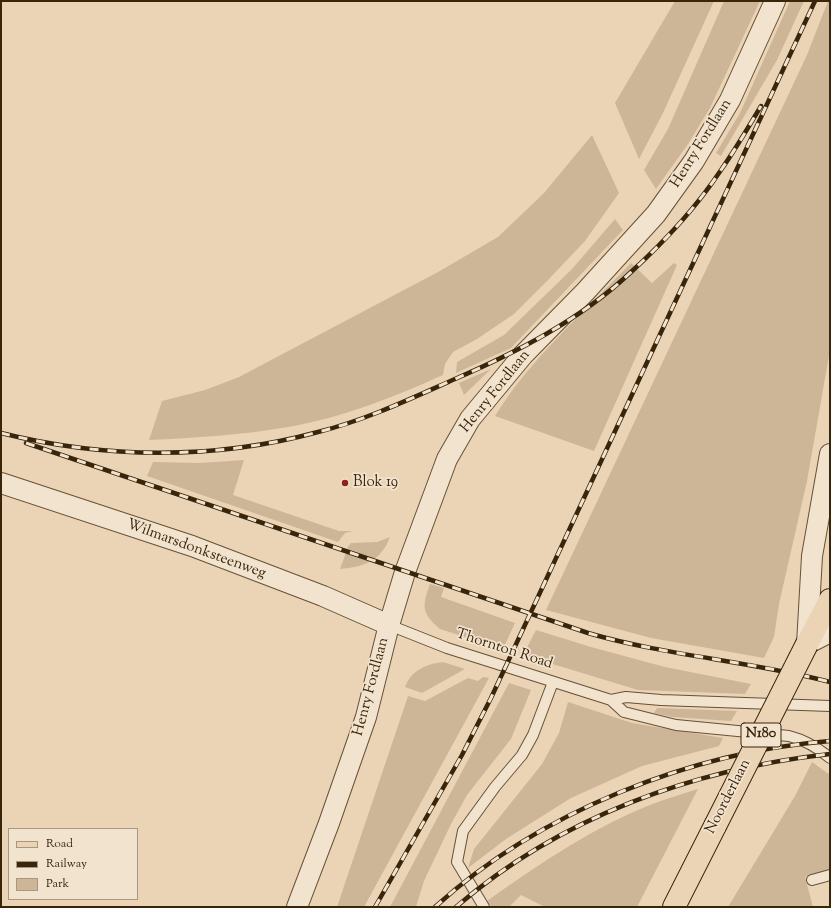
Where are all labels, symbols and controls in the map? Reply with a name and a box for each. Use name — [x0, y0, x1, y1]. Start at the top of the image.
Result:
street label: Henry Fordlaan — [668, 96, 736, 192]
street label: Henry Fordlaan — [457, 347, 535, 437]
place label: Blok 19 — [353, 474, 398, 492]
marker: Blok 19 — [340, 478, 350, 488]
street label: Wilmarsdonksteenweg — [124, 516, 268, 584]
street label: Thornton Road — [453, 626, 555, 674]
street label: Henry Fordlaan — [350, 636, 394, 738]
road number: N180 — [741, 723, 781, 747]
street label: Noorderlaan — [702, 757, 756, 837]
legend — [8, 828, 138, 900]
text: Road — [46, 835, 73, 853]
text: Railway — [46, 855, 87, 873]
text: Park — [46, 875, 69, 893]

